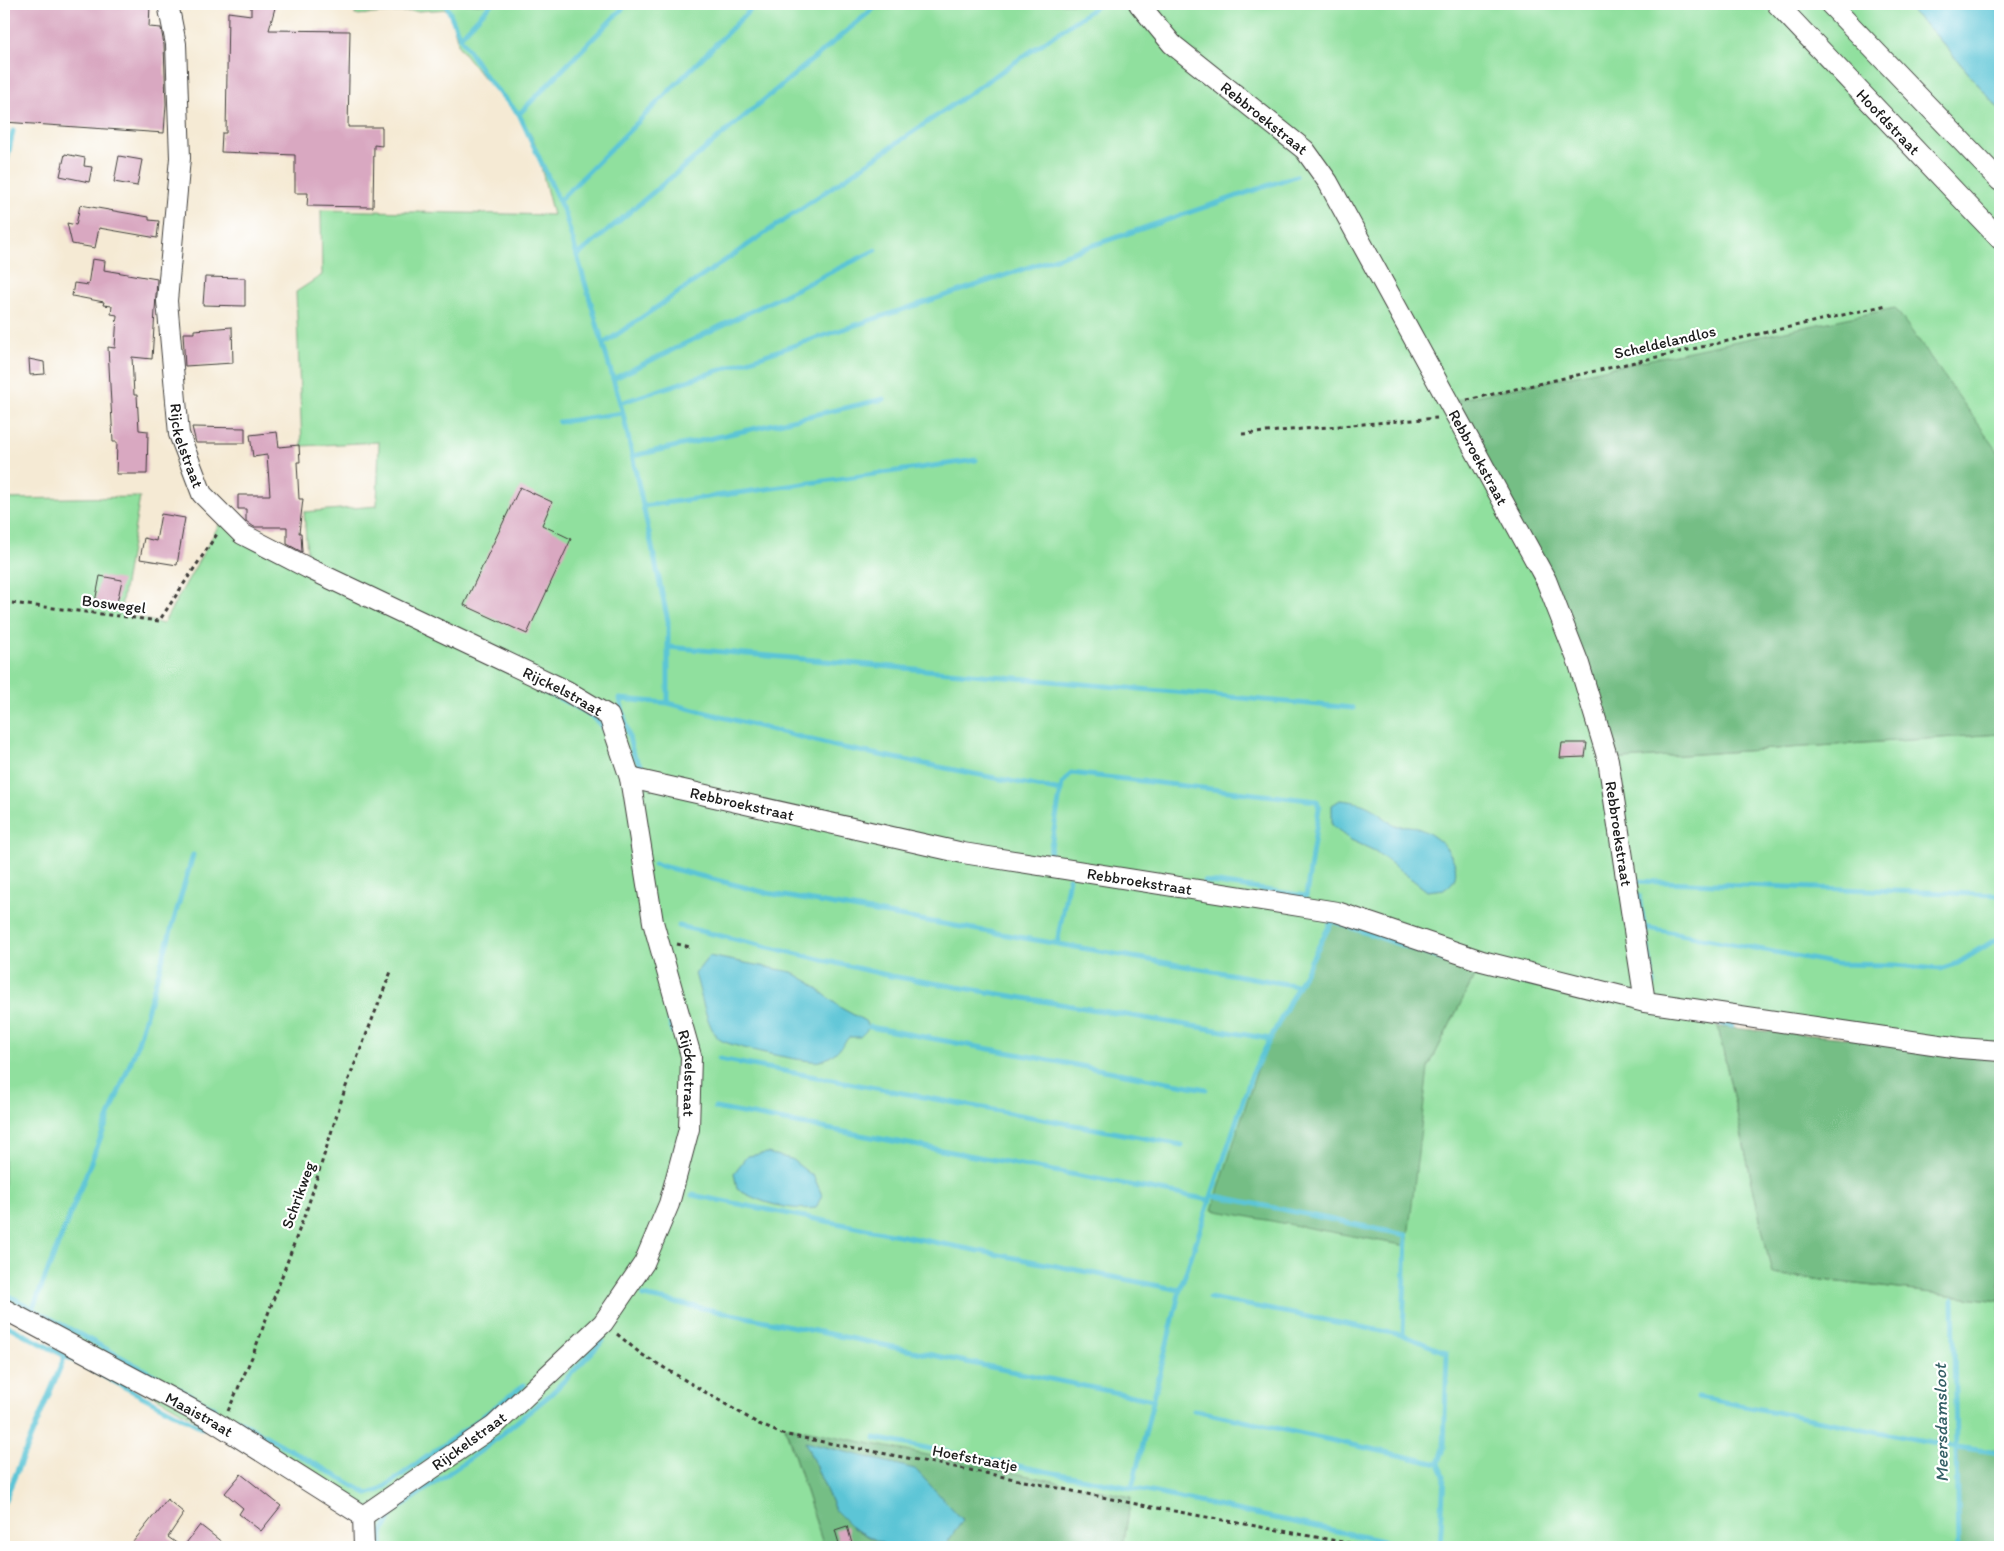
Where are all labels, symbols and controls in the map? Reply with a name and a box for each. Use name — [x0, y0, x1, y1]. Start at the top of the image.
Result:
street label: Rebbroekstraat — [1217, 77, 1312, 158]
street label: Hoofdstraat — [1853, 84, 1924, 159]
street label: Scheldelandlos — [1612, 321, 1718, 363]
street label: Rijckelstraat — [167, 402, 208, 490]
street label: Rebbroekstraat — [1445, 406, 1513, 508]
street label: Boswegel — [81, 591, 148, 617]
street label: Rijckelstraat — [520, 662, 606, 720]
street label: Rebbroekstraat — [1602, 780, 1637, 887]
street label: Rebbroekstraat — [688, 782, 796, 824]
street label: Rebbroekstraat — [1086, 863, 1193, 898]
street label: Rijckelstraat — [674, 1027, 701, 1117]
street label: Schrikweg — [277, 1158, 319, 1231]
water label: Meersdamsloot — [1929, 1361, 1953, 1483]
street label: Maaistraat — [162, 1388, 237, 1441]
street label: Rijckelstraat — [428, 1408, 510, 1474]
street label: Hoefstraatje — [931, 1440, 1019, 1476]

